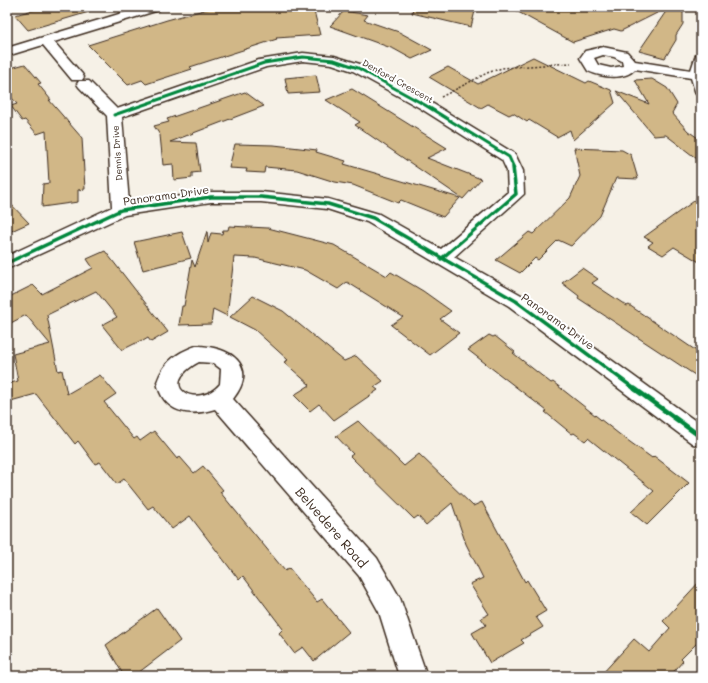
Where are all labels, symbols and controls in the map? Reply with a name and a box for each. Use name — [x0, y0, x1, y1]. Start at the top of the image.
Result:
street label: Denford Crescent — [361, 57, 435, 105]
street label: Dennis Drive — [110, 125, 124, 181]
street label: Panorama Drive — [122, 182, 210, 208]
street label: Panorama Drive — [518, 289, 598, 353]
street label: Belvedere Road — [292, 483, 372, 571]

